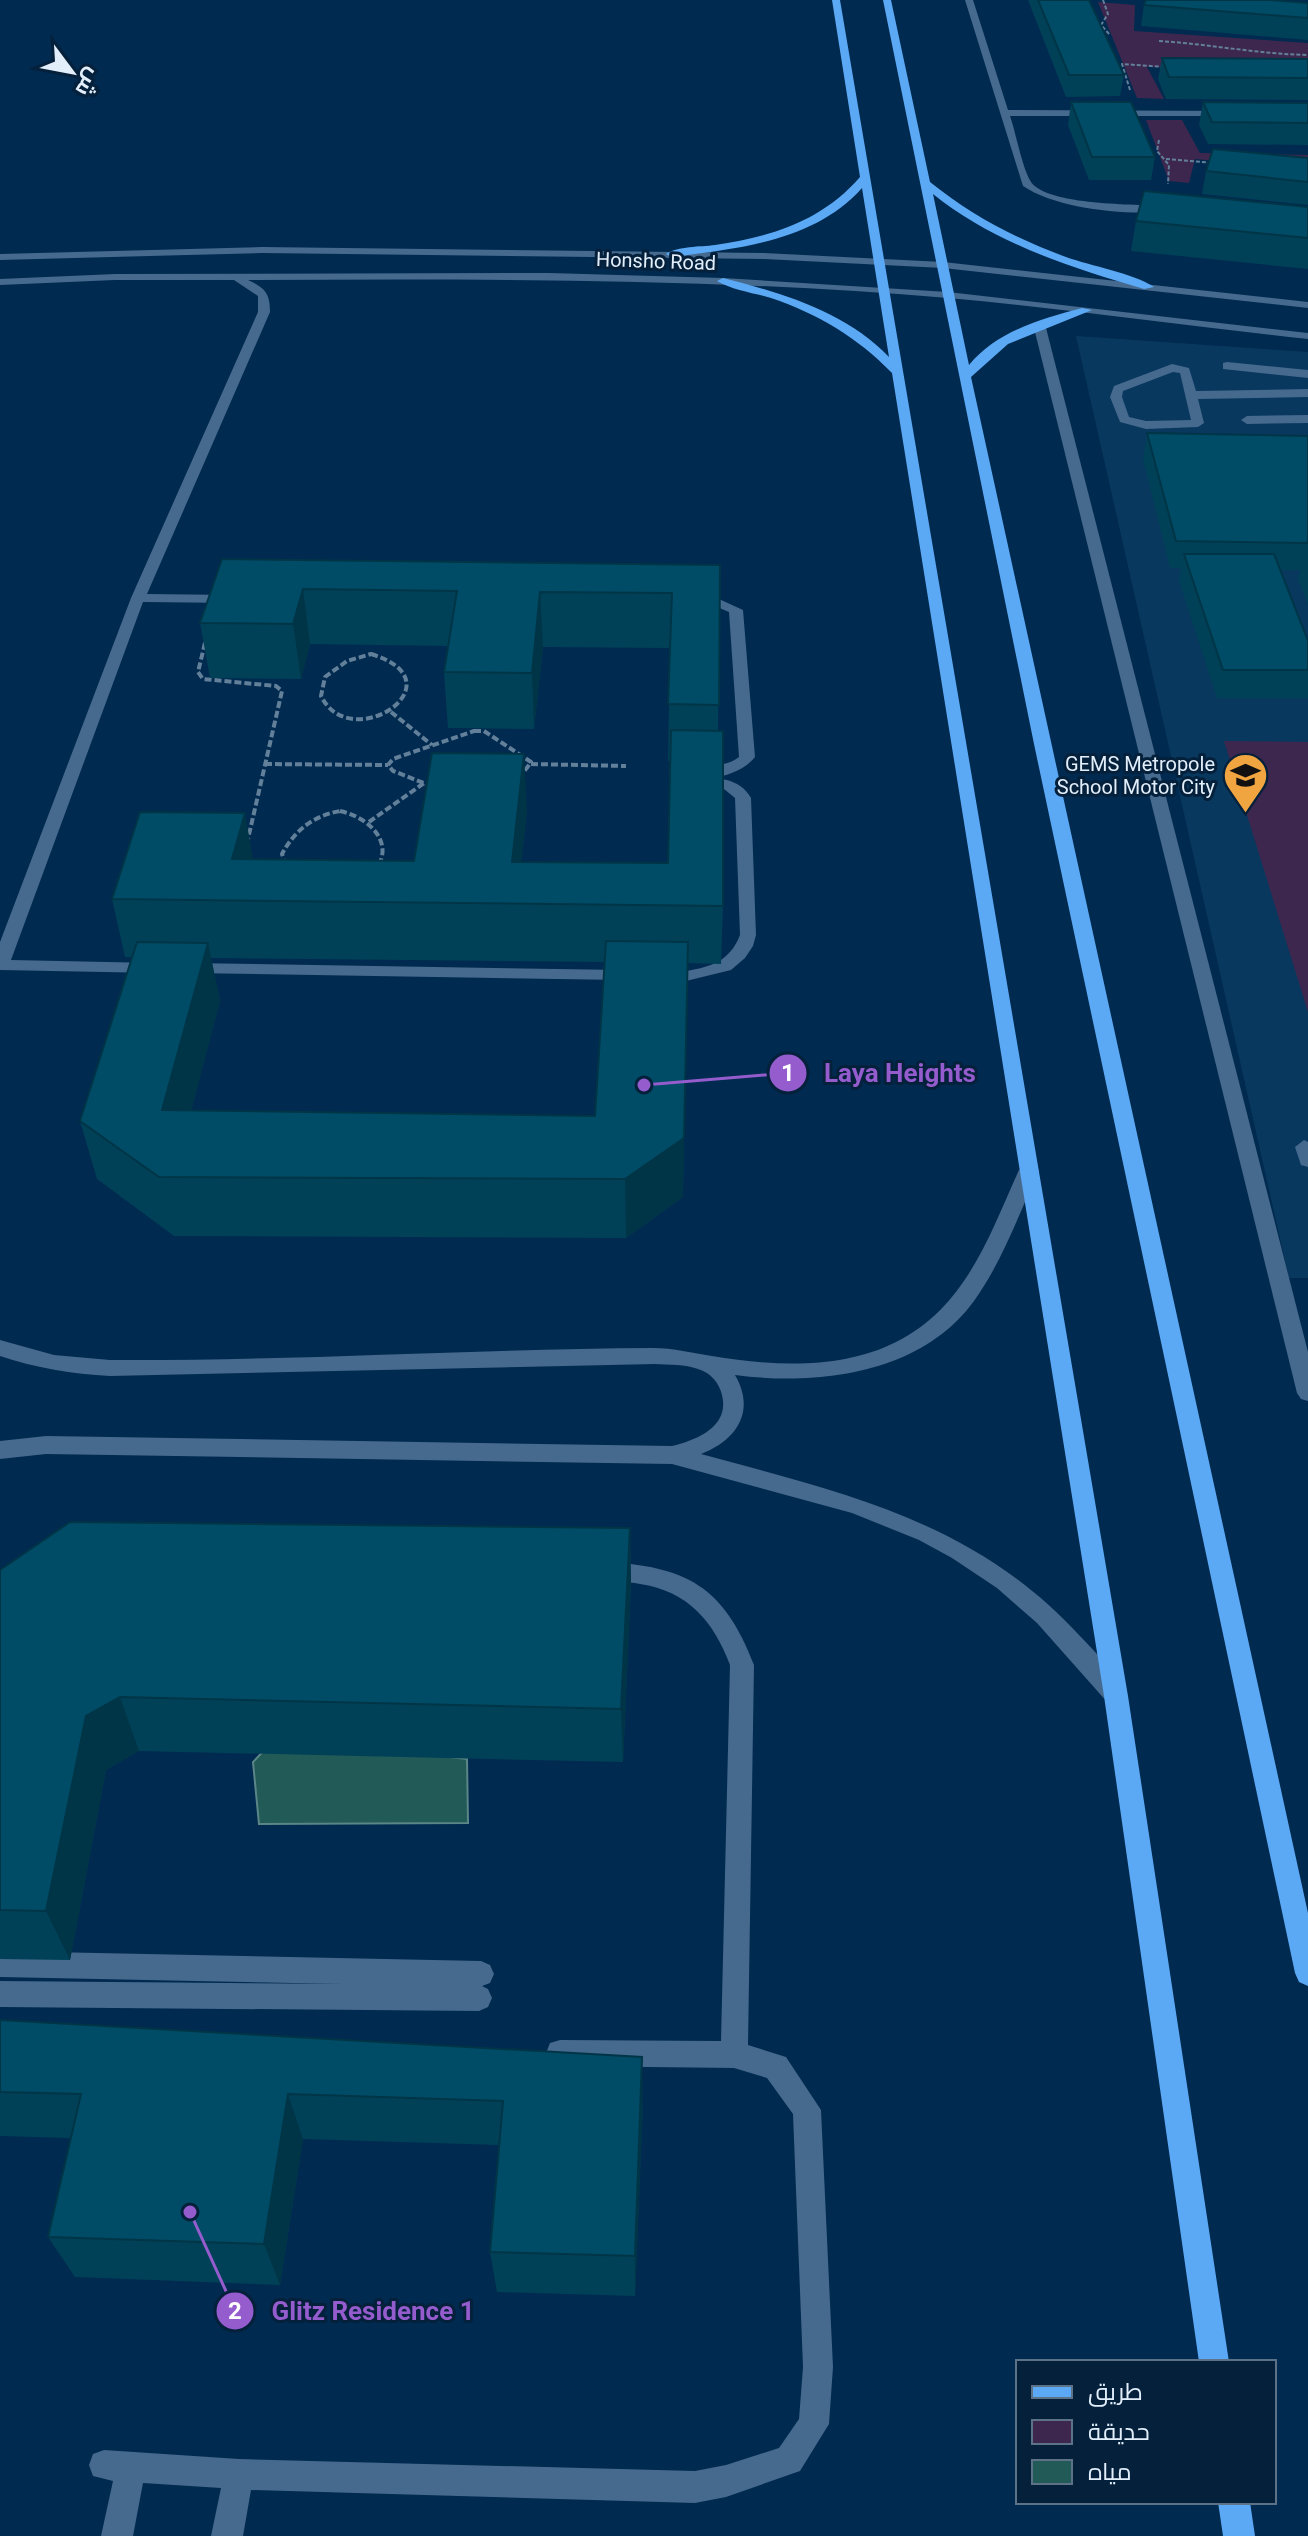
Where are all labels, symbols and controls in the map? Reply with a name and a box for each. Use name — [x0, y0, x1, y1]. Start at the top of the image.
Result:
north arrow — [32, 32, 112, 112]
text: ش — [70, 63, 107, 101]
street label: Honsho Road — [595, 247, 717, 275]
place label: GEMS Metropole School Motor City — [1057, 752, 1216, 799]
school or university icon: GEMS Metropole School Motor City — [1222, 752, 1270, 815]
callout: Laya Heights — [768, 1048, 992, 1098]
text: Laya Heights — [824, 1058, 976, 1088]
text: 1 — [781, 1059, 795, 1087]
callout: Glitz Residence 1 — [215, 2286, 491, 2336]
text: Glitz Residence 1 — [271, 2296, 475, 2326]
text: 2 — [228, 2297, 242, 2325]
legend — [1016, 2360, 1276, 2504]
text: طريق — [1088, 2378, 1143, 2407]
text: حديقة — [1088, 2418, 1150, 2446]
text: مياه — [1088, 2458, 1132, 2486]

